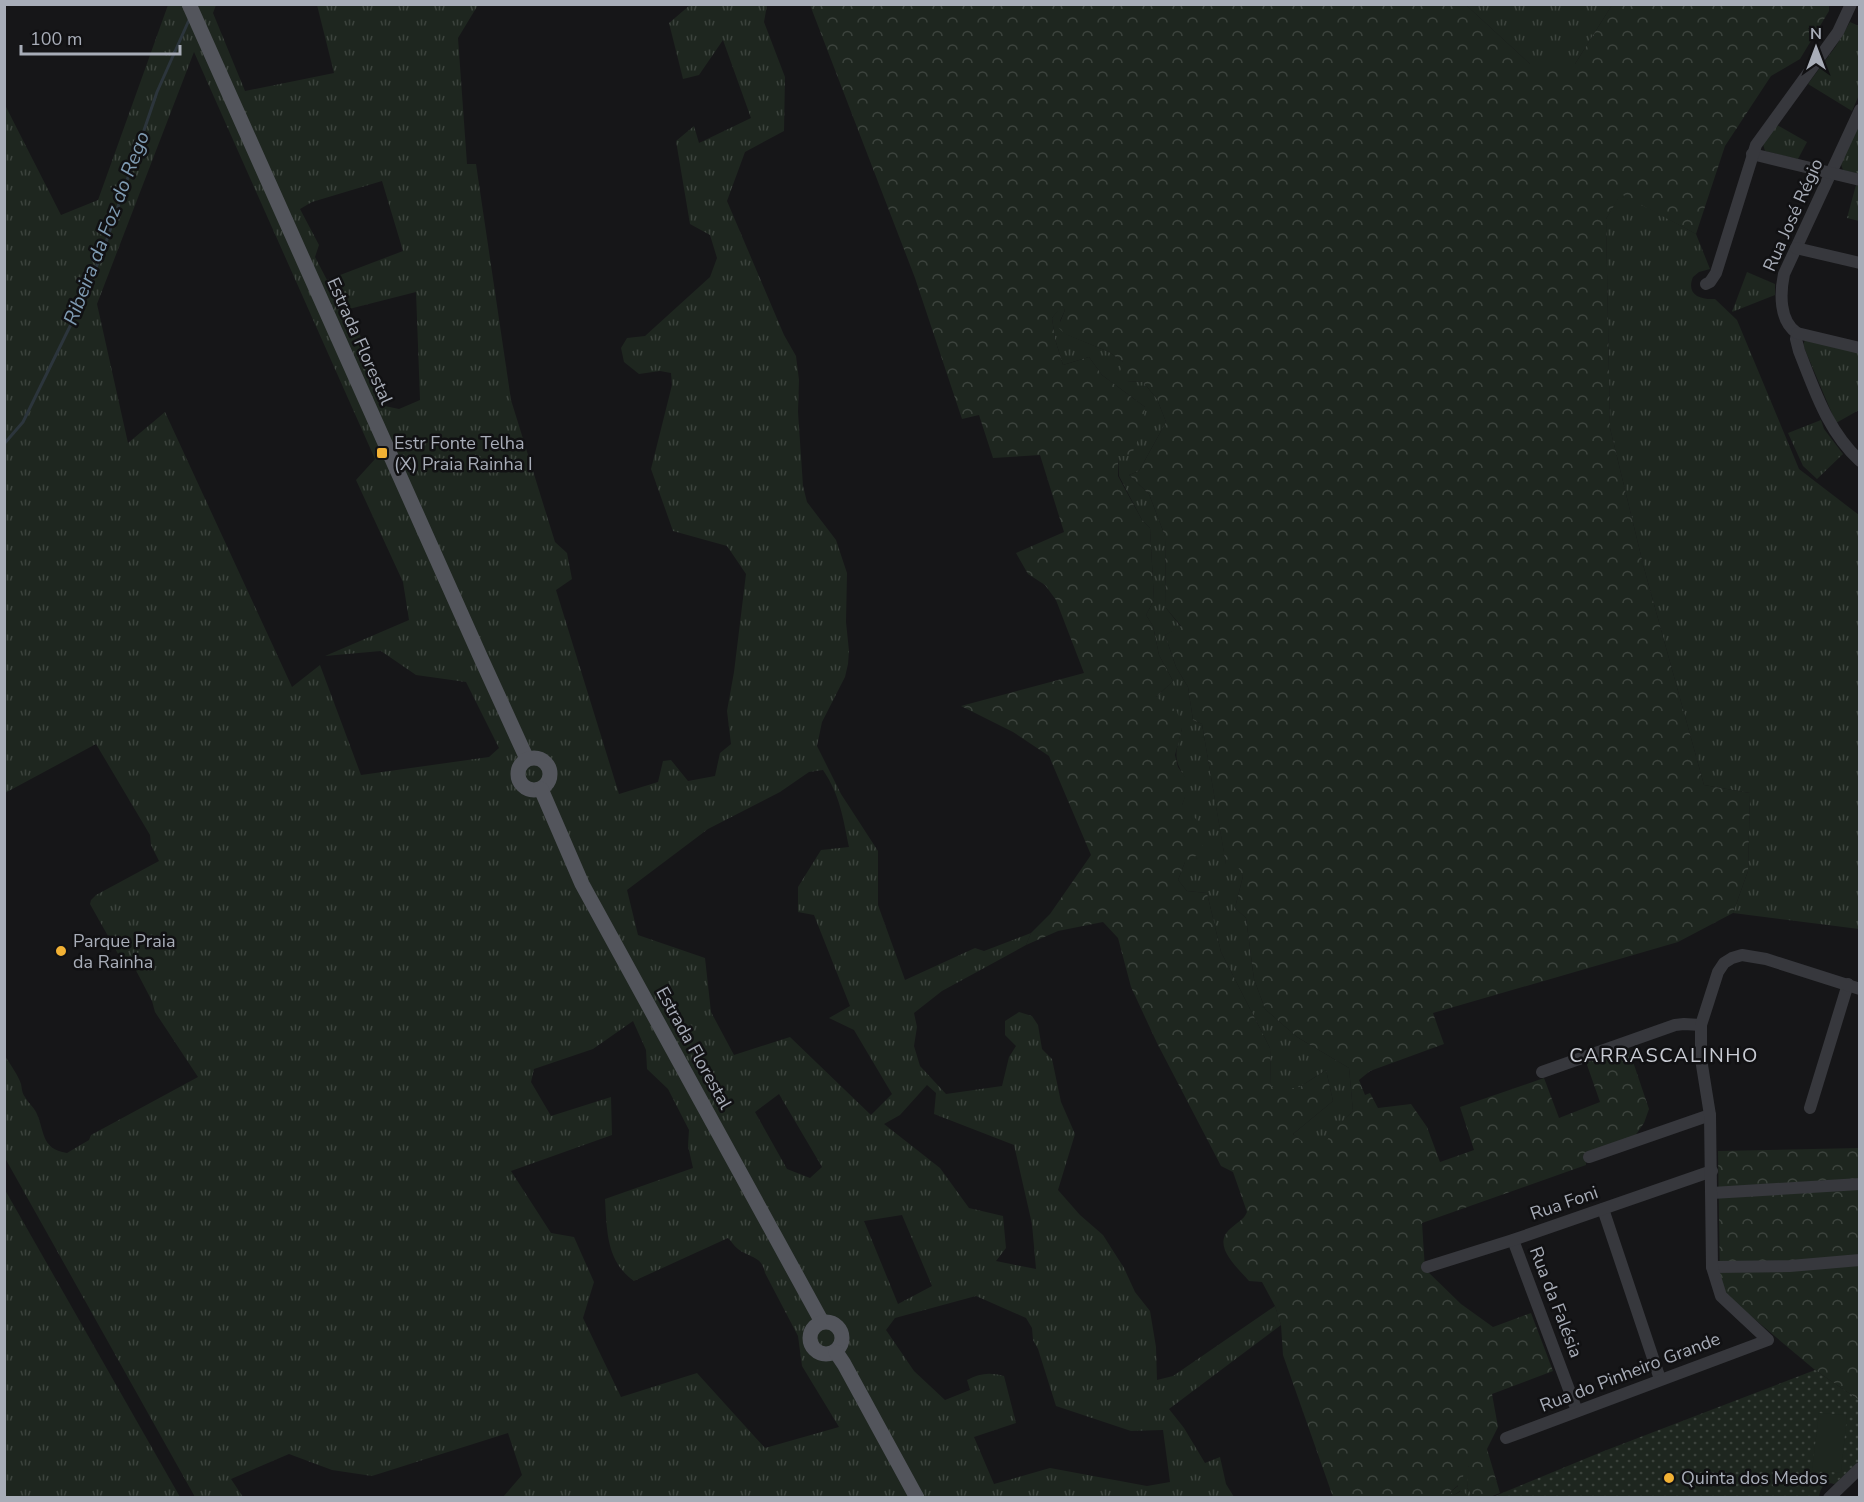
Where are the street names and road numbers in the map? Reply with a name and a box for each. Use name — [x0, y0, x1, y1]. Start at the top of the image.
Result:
street label: Rua José Régio — [1757, 155, 1829, 275]
street label: Estrada Florestal — [321, 274, 399, 409]
street label: Estrada Florestal — [650, 982, 738, 1114]
street label: Rua Foni — [1527, 1180, 1601, 1226]
street label: Rua da Falésia — [1524, 1243, 1588, 1361]
street label: Rua do Pinheiro Grande — [1536, 1326, 1724, 1418]

